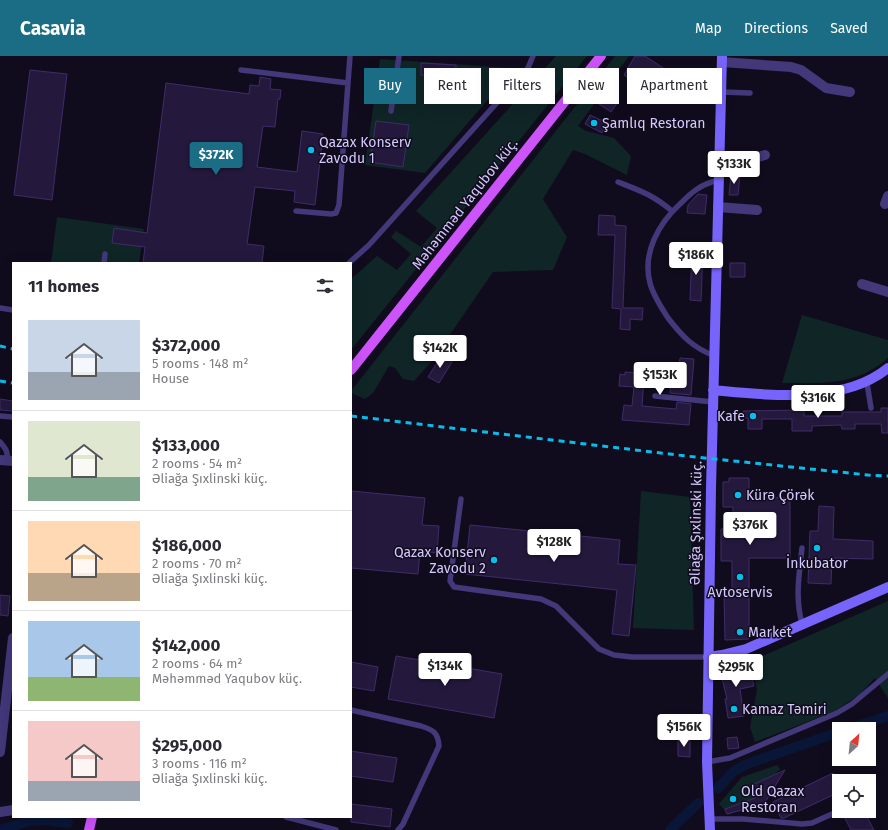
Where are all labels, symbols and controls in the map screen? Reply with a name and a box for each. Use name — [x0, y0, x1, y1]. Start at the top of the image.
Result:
text: Casavia — [20, 17, 86, 40]
text: Map — [695, 20, 722, 37]
text: Directions — [744, 20, 808, 37]
text: Saved — [830, 20, 868, 37]
chip: Buy — [364, 68, 416, 104]
chip: Rent — [424, 68, 481, 104]
chip: Filters — [489, 68, 555, 104]
chip: New — [563, 68, 619, 104]
chip: Apartment — [627, 68, 722, 104]
place label: Şamlıq Restoran — [602, 115, 706, 132]
marker: Şamlıq Restoran — [589, 118, 599, 128]
place label: Qazax Konserv Zavodu 1 — [319, 134, 411, 167]
street label: Məhəmməd Yaqubov küç. — [409, 135, 521, 273]
pin: $372K — [188, 142, 244, 176]
marker: Qazax Konserv Zavodu 1 — [306, 145, 316, 155]
text: $372K — [199, 147, 233, 162]
pin: $133K — [706, 151, 762, 185]
text: $133K — [717, 156, 751, 171]
pin: $186K — [668, 242, 724, 276]
text: $186K — [678, 247, 714, 262]
icon: filters — [314, 275, 336, 297]
text: 11 homes — [28, 276, 99, 297]
text: $372,000 — [152, 335, 220, 356]
pin: $142K — [412, 335, 468, 369]
icon: home — [60, 336, 108, 384]
text: $142K — [423, 340, 457, 355]
text: 5 rooms · 148 m² — [152, 356, 248, 371]
pin: $153K — [632, 362, 688, 396]
text: $153K — [643, 367, 677, 382]
text: House — [152, 371, 189, 386]
pin: $316K — [790, 385, 846, 419]
text: $316K — [800, 390, 836, 405]
place label: Kafe — [717, 408, 745, 425]
marker: Kafe — [748, 411, 758, 421]
text: $133,000 — [152, 435, 220, 456]
icon: home — [60, 437, 108, 485]
text: 2 rooms · 54 m² — [152, 456, 242, 471]
street label: Əliağa Şıxlinski küç. — [686, 461, 706, 585]
text: Əliağa Şıxlinski küç. — [152, 471, 267, 486]
place label: Kürə Çörək — [746, 487, 815, 504]
marker: Kürə Çörək — [733, 490, 743, 500]
pin: $376K — [722, 512, 778, 546]
text: $376K — [732, 517, 768, 532]
pin: $128K — [526, 529, 582, 563]
text: $128K — [536, 534, 572, 549]
text: $186,000 — [152, 535, 222, 556]
icon: home — [60, 537, 108, 585]
marker: İnkubator — [812, 543, 822, 553]
place label: Qazax Konserv Zavodu 2 — [394, 544, 486, 577]
place label: İnkubator — [786, 554, 848, 572]
marker: Qazax Konserv Zavodu 2 — [489, 555, 499, 565]
text: 2 rooms · 70 m² — [152, 556, 242, 571]
text: Əliağa Şıxlinski küç. — [152, 571, 267, 586]
marker: Avtoservis — [735, 572, 745, 582]
place label: Avtoservis — [708, 584, 773, 601]
place label: Market — [748, 624, 793, 641]
marker: Market — [735, 627, 745, 637]
text: $142,000 — [152, 635, 220, 656]
icon: home — [60, 637, 108, 685]
pin: $134K — [417, 653, 473, 687]
pin: $295K — [708, 654, 764, 688]
text: 2 rooms · 64 m² — [152, 656, 242, 671]
text: $134K — [427, 658, 463, 673]
text: $295K — [718, 659, 754, 674]
text: Məhəmməd Yaqubov küç. — [152, 671, 302, 686]
place label: Kamaz Təmiri — [742, 701, 827, 718]
marker: Kamaz Təmiri — [729, 704, 739, 714]
pin: $156K — [656, 714, 712, 748]
text: $156K — [666, 719, 702, 734]
north arrow — [832, 722, 876, 766]
map controls — [832, 722, 876, 818]
text: $295,000 — [152, 735, 222, 756]
icon: home — [60, 737, 108, 785]
text: 3 rooms · 116 m² — [152, 756, 247, 771]
text: Əliağa Şıxlinski küç. — [152, 771, 267, 786]
button: locate — [832, 774, 876, 818]
place label: Old Qazax Restoran — [741, 783, 804, 816]
marker: Old Qazax Restoran — [728, 794, 738, 804]

